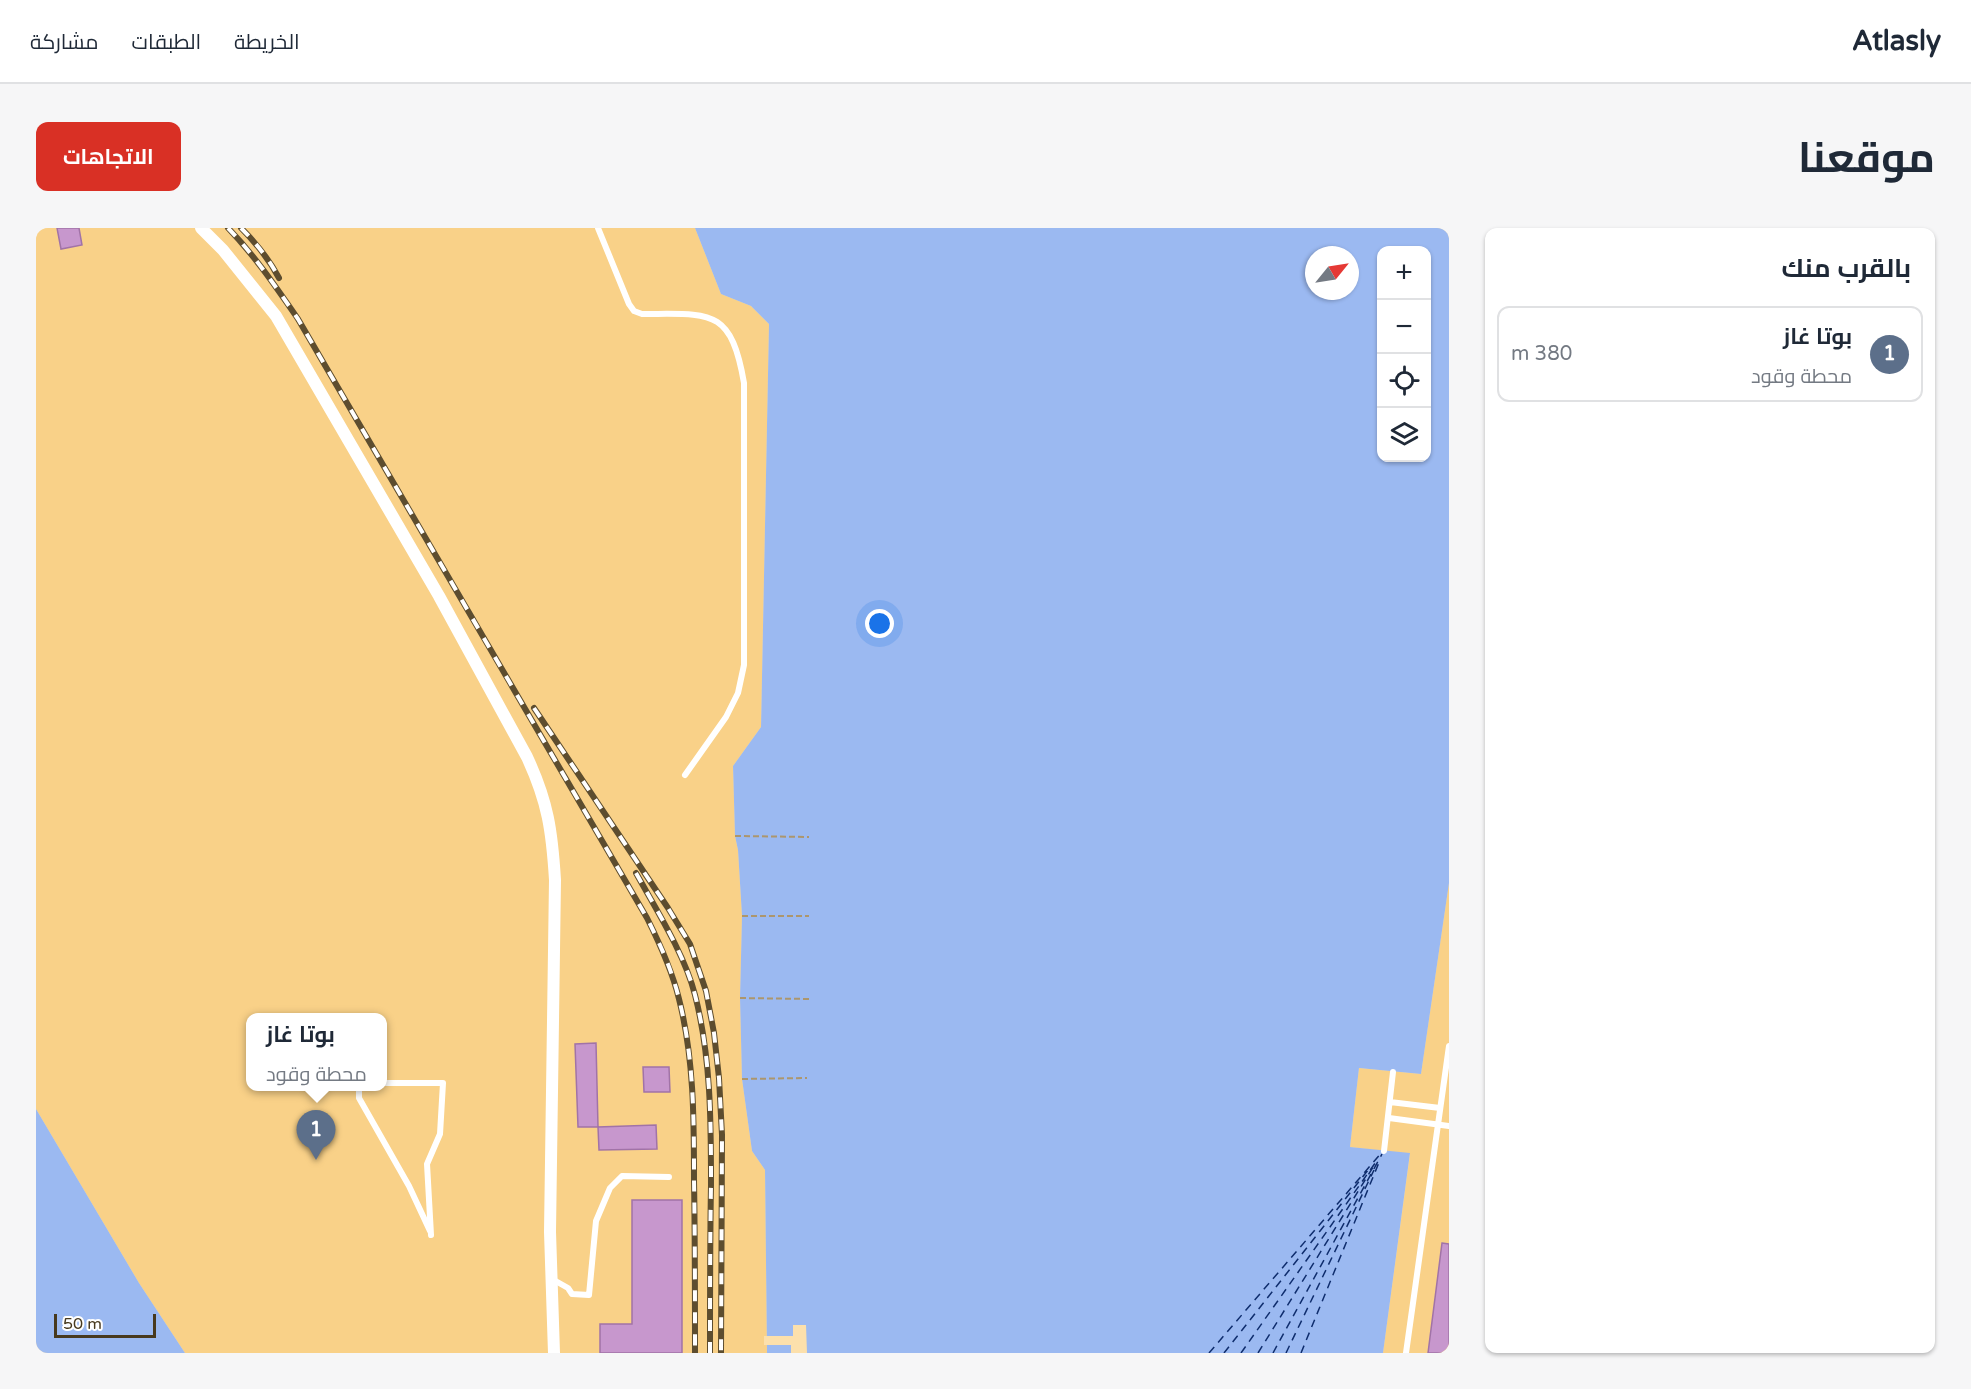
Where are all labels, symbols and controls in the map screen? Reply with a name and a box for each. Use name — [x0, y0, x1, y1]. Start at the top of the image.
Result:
text: Atlasly — [1852, 24, 1941, 58]
text: مشاركة — [30, 30, 99, 55]
text: الطبقات — [132, 30, 201, 55]
text: الخريطة — [234, 30, 300, 55]
button: الاتجاهات — [36, 122, 181, 191]
text: موقعنا — [1798, 133, 1935, 184]
north arrow — [1305, 246, 1359, 300]
map controls — [1377, 246, 1431, 462]
button: + — [1377, 246, 1431, 300]
text: بالقرب منك — [1782, 253, 1911, 284]
button: − — [1377, 300, 1431, 354]
text: بوتا غاز — [1783, 324, 1852, 350]
text: 380 m — [1511, 342, 1572, 366]
text: 1 — [1883, 342, 1896, 366]
button: locate — [1377, 354, 1431, 408]
text: محطة وقود — [1751, 365, 1852, 389]
button: layers — [1377, 408, 1431, 462]
your location — [865, 609, 894, 638]
popup — [246, 1013, 387, 1091]
text: بوتا غاز — [266, 1022, 335, 1048]
text: محطة وقود — [266, 1063, 367, 1087]
pin: 1 — [296, 1110, 336, 1160]
scale bar — [54, 1311, 156, 1338]
text: 50 m — [63, 1314, 102, 1334]

